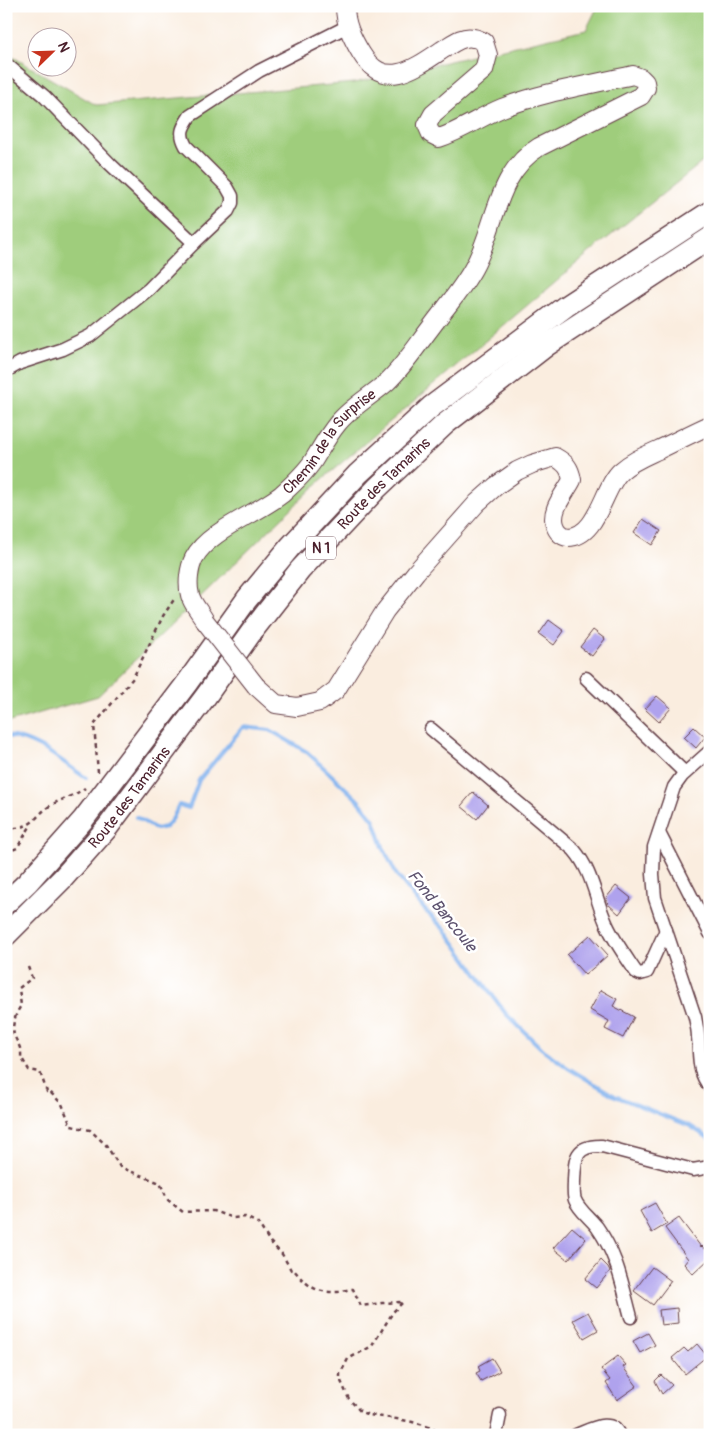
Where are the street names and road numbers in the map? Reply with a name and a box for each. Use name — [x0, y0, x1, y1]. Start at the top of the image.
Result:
street label: Chemin de la Surprise — [279, 384, 380, 498]
street label: Route des Tamarins — [333, 433, 435, 534]
road number: N 1 — [306, 536, 336, 560]
street label: Route des Tamarins — [84, 742, 174, 852]

